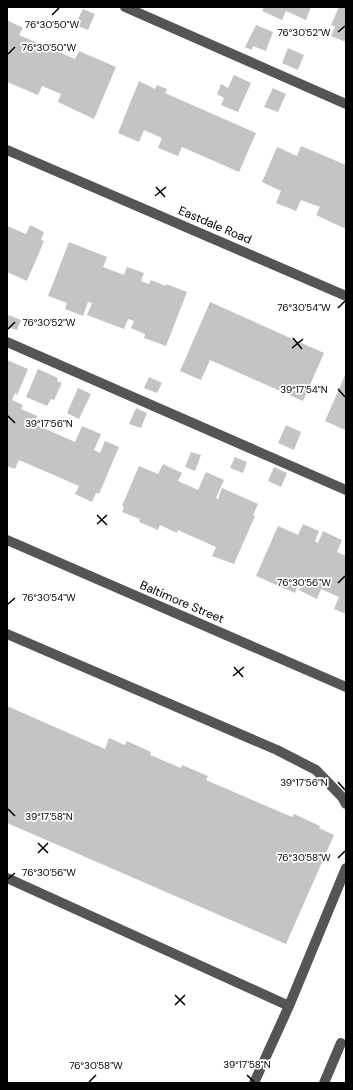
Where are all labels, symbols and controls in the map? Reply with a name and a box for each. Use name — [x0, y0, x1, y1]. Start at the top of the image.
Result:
text: 76°30'50"W — [25, 18, 79, 31]
text: 76°30'52"W — [277, 26, 331, 39]
text: 76°30'50"W — [22, 41, 76, 54]
street label: Eastdale Road — [176, 202, 254, 248]
text: 76°30'54"W — [277, 301, 331, 314]
text: 76°30'52"W — [22, 316, 76, 329]
text: 39°17'54"N — [280, 383, 328, 396]
text: 39°17'56"N — [25, 417, 73, 430]
text: 76°30'56"W — [277, 576, 331, 589]
street label: Baltimore Street — [137, 577, 227, 627]
text: 76°30'54"W — [22, 591, 76, 604]
text: 39°17'56"N — [280, 776, 328, 789]
text: 39°17'58"N — [25, 810, 73, 823]
text: 76°30'58"W — [277, 851, 331, 864]
text: 76°30'56"W — [22, 866, 76, 879]
text: 39°17'58"N — [223, 1058, 271, 1071]
text: 76°30'58"W — [69, 1059, 123, 1072]

